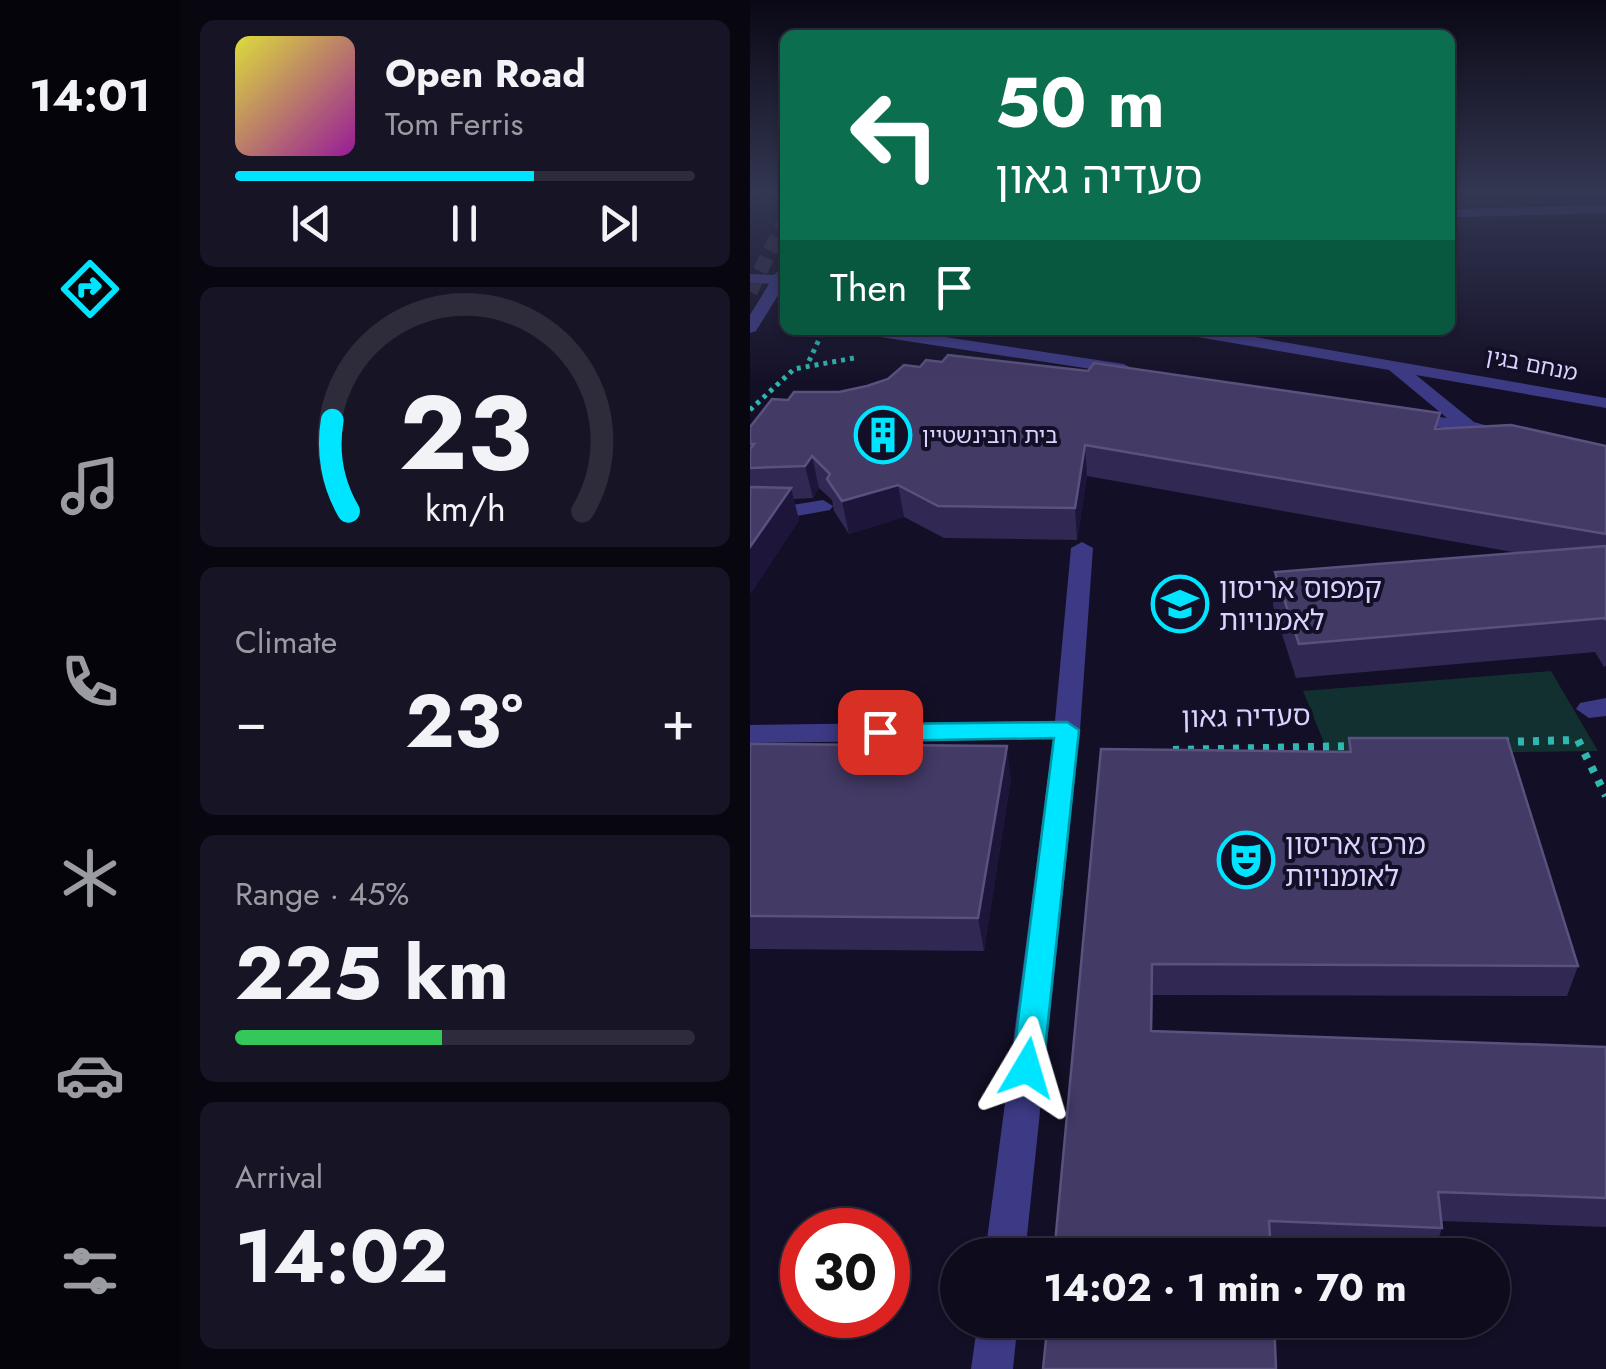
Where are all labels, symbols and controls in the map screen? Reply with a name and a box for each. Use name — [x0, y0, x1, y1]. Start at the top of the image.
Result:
text: Open Road — [385, 46, 586, 101]
text: 50 m — [995, 52, 1165, 153]
text: 14:01 — [29, 63, 151, 128]
icon: left — [830, 70, 960, 200]
text: Tom Ferris — [385, 101, 523, 147]
text: סעדיה גאון — [995, 145, 1203, 210]
icon: previous — [284, 196, 339, 251]
icon: pause — [437, 196, 492, 251]
icon: next — [591, 196, 646, 251]
icon: directions — [55, 254, 125, 324]
text: Then — [830, 260, 907, 315]
icon: arrive — [927, 260, 982, 315]
street label: מנחם בגין — [1483, 339, 1581, 389]
text: 23 — [399, 358, 531, 508]
building icon: בית רובינשטיין — [853, 405, 913, 465]
place label: בית רובינשטיין — [922, 419, 1058, 451]
icon: music — [55, 451, 125, 521]
text: km/h — [425, 483, 505, 534]
place label: קמפוס אריסון לאמנויות — [1219, 568, 1382, 641]
school or university icon: קמפוס אריסון לאמנויות — [1150, 574, 1210, 634]
text: Climate — [235, 619, 337, 665]
icon: phone — [55, 647, 125, 717]
text: 23° — [405, 667, 523, 775]
text: − — [235, 681, 267, 761]
text: + — [661, 681, 695, 761]
pin — [838, 690, 923, 775]
street label: סעדיה גאון — [1181, 695, 1311, 738]
icon: arrive — [853, 705, 908, 760]
place label: מרכז אריסון לאומנויות — [1285, 824, 1426, 897]
theatre icon: מרכז אריסון לאומנויות — [1216, 830, 1276, 890]
icon: climate — [55, 843, 125, 913]
text: Range · 45% — [235, 871, 409, 917]
text: 225 km — [235, 919, 509, 1027]
position arrow — [975, 1016, 1079, 1120]
icon: car — [55, 1040, 125, 1110]
text: Arrival — [235, 1154, 323, 1200]
text: 14:02 — [235, 1202, 449, 1310]
speed limit sign: 30 — [780, 1208, 910, 1338]
icon: filters — [55, 1236, 125, 1306]
text: 14:02 · 1 min · 70 m — [1043, 1260, 1407, 1315]

